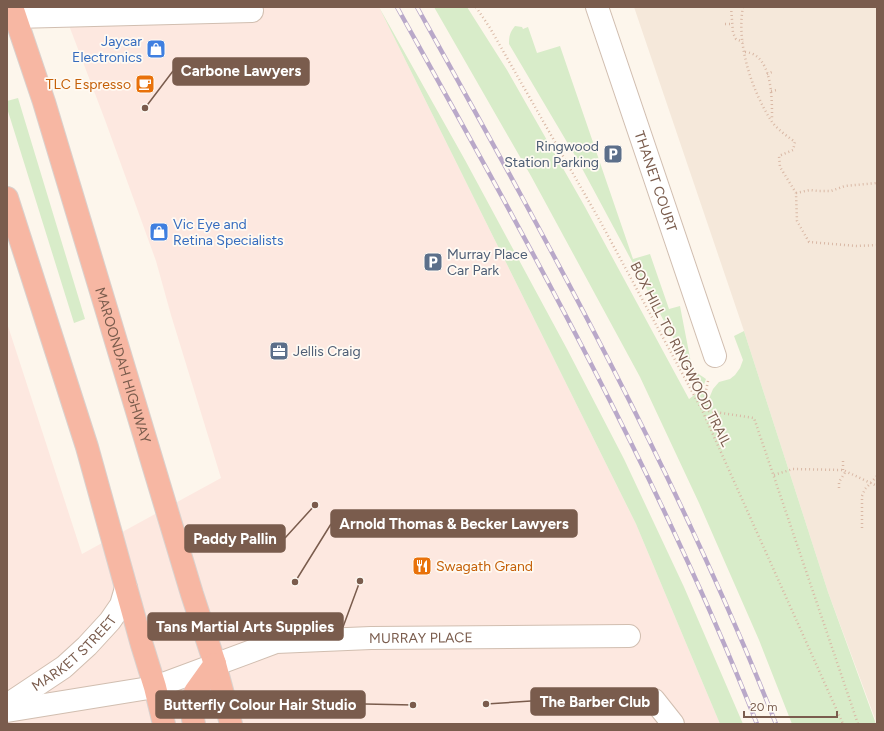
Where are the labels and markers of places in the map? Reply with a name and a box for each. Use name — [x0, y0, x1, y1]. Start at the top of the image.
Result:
place label: Jaycar Electronics — [72, 33, 142, 66]
shop icon: Jaycar Electronics — [145, 38, 167, 60]
callout: Carbone Lawyers — [173, 58, 309, 85]
cafe icon: TLC Espresso — [134, 73, 156, 95]
place label: TLC Espresso — [46, 76, 131, 93]
place label: Ringwood Station Parking — [504, 138, 599, 171]
parking icon: Ringwood Station Parking — [602, 143, 624, 165]
place label: Vic Eye and Retina Specialists — [173, 216, 284, 249]
shop icon: Vic Eye and Retina Specialists — [148, 221, 170, 243]
place label: Murray Place Car Park — [447, 246, 528, 279]
parking icon: Murray Place Car Park — [422, 251, 444, 273]
office icon: Jellis Craig — [268, 340, 290, 362]
place label: Jellis Craig — [293, 343, 361, 360]
callout: Arnold Thomas & Becker Lawyers — [331, 510, 577, 537]
callout: Paddy Pallin — [185, 525, 285, 552]
restaurant icon: Swagath Grand — [411, 555, 433, 577]
place label: Swagath Grand — [436, 558, 533, 575]
callout: Tans Martial Arts Supplies — [148, 613, 343, 640]
callout: The Barber Club — [531, 688, 658, 715]
callout: Butterfly Colour Hair Studio — [156, 691, 365, 718]

